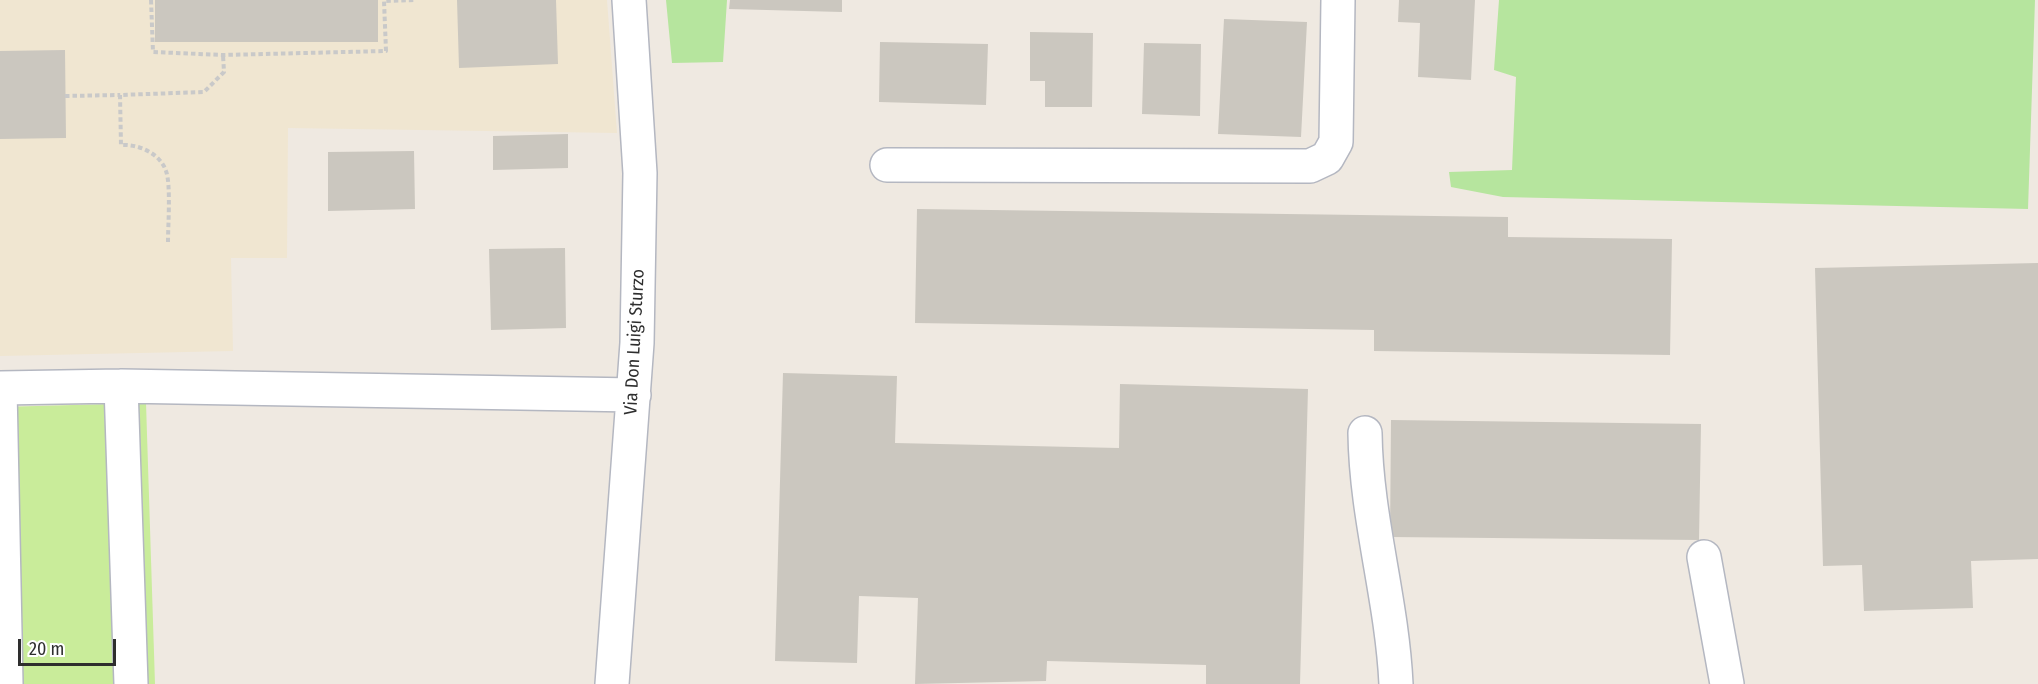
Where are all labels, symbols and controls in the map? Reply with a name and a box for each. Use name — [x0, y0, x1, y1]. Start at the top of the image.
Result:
street label: Via Don Luigi Sturzo — [620, 269, 650, 415]
scale bar — [21, 627, 118, 665]
text: 20 m — [29, 638, 64, 660]

